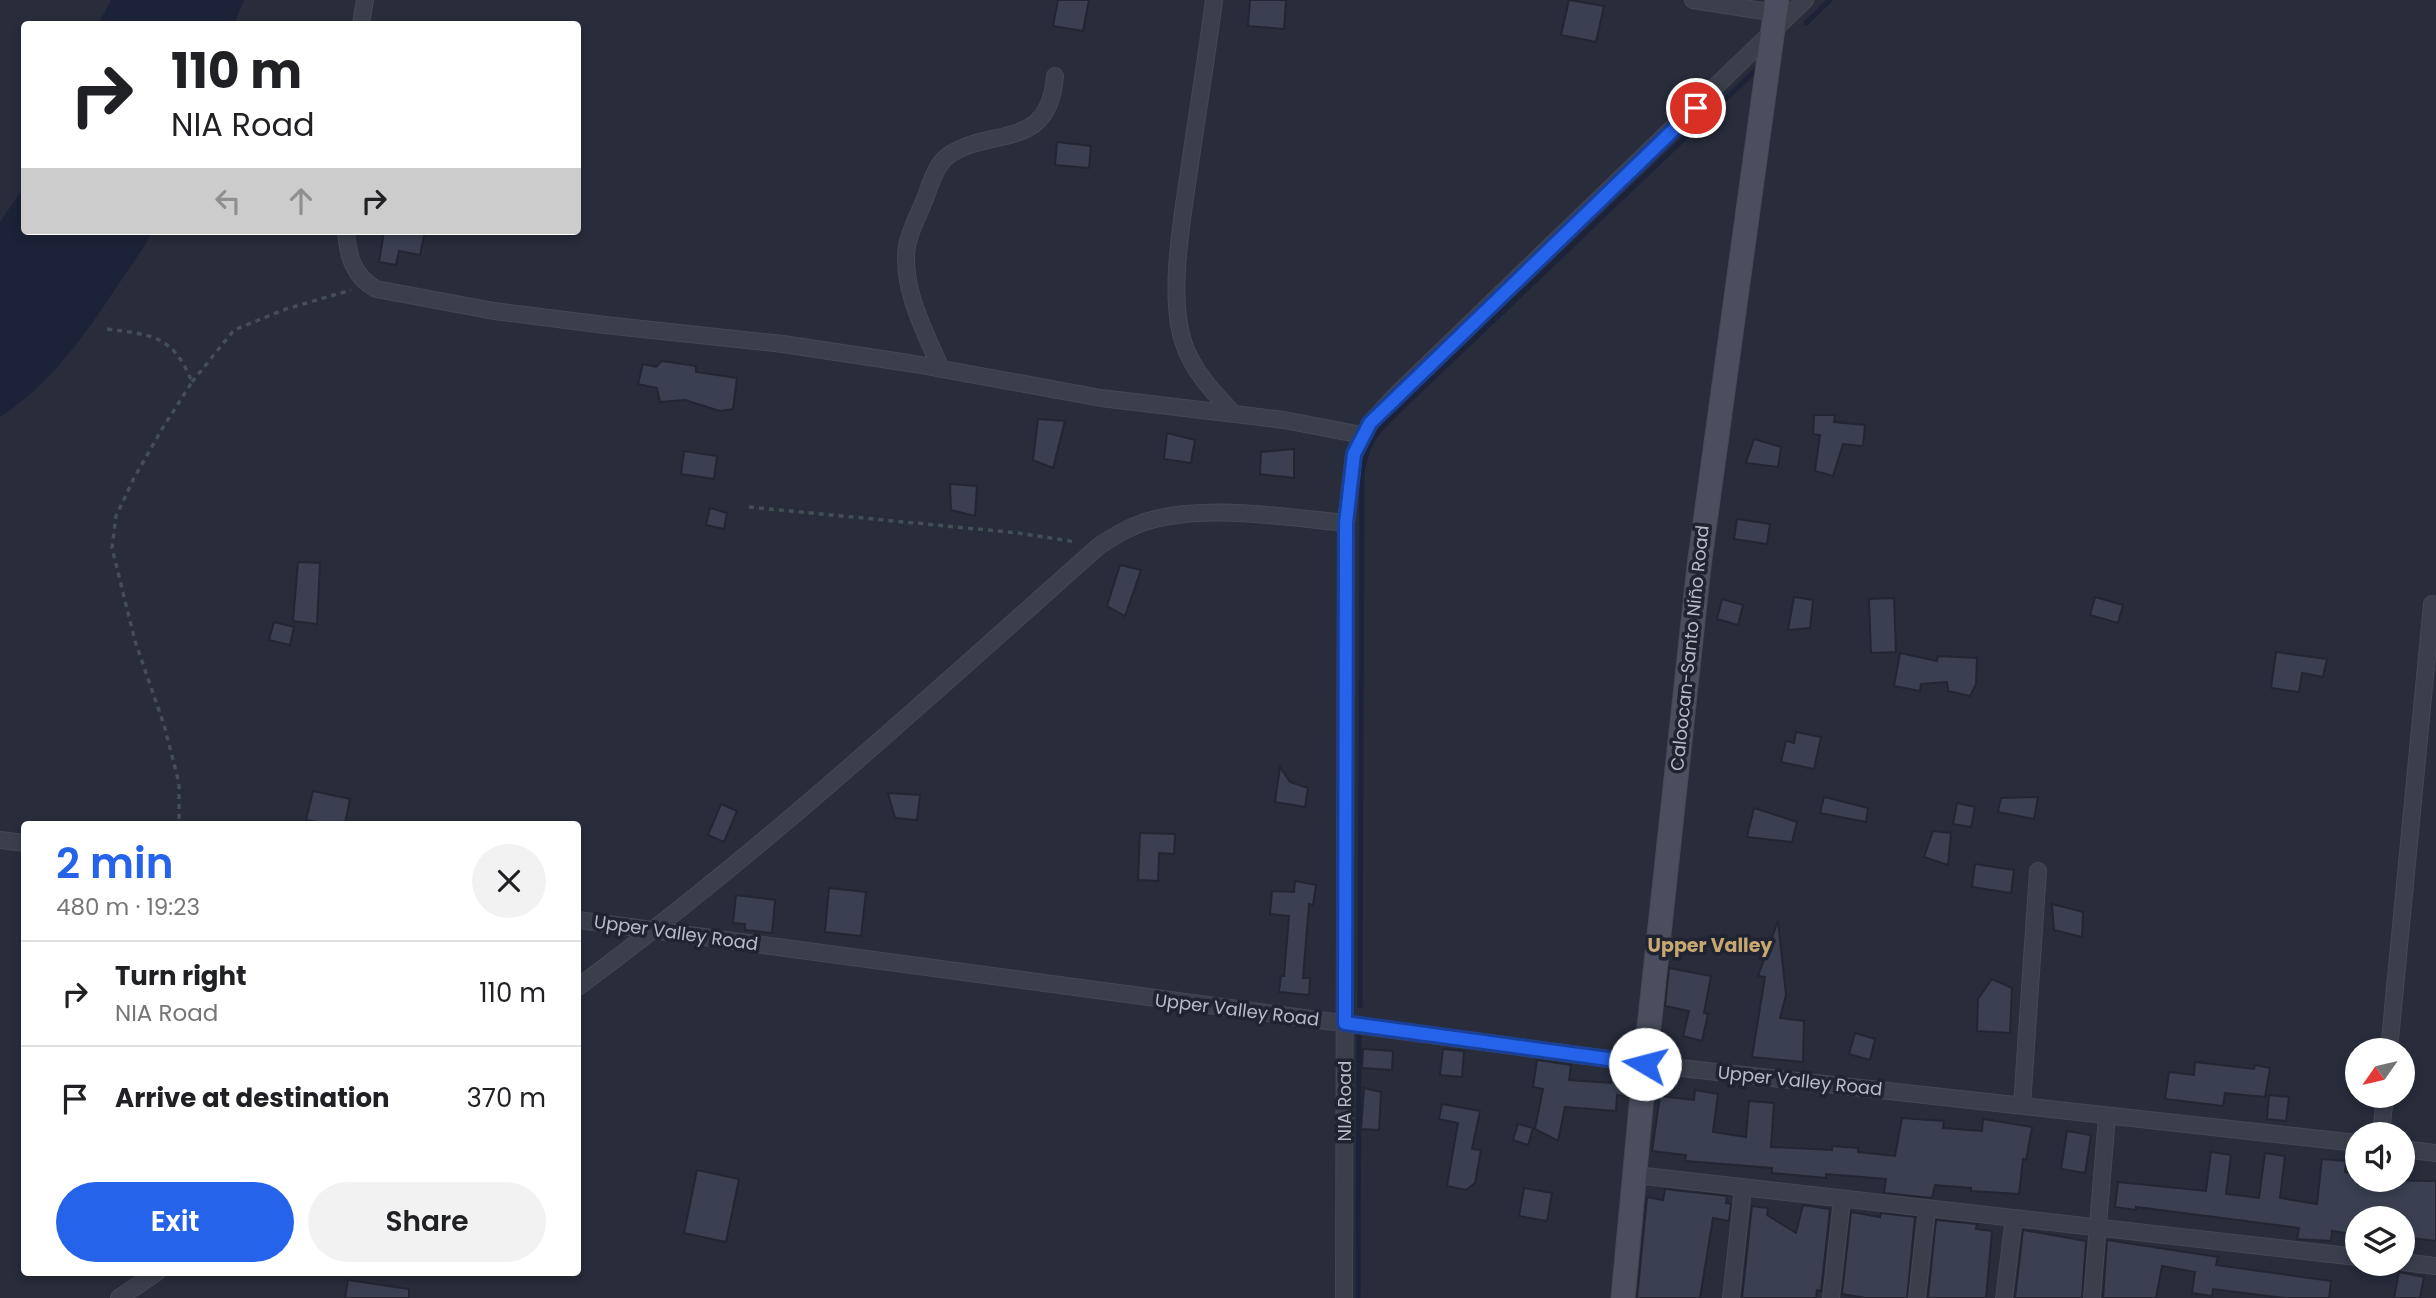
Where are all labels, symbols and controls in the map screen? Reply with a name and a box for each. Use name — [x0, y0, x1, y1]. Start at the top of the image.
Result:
text: 110 m — [171, 37, 302, 105]
icon: right — [56, 49, 147, 140]
pin — [1666, 78, 1726, 138]
icon: arrive — [1677, 89, 1715, 127]
text: NIA Road — [171, 102, 315, 147]
icon: left — [209, 182, 247, 220]
icon: ahead — [282, 182, 320, 220]
icon: right — [355, 182, 393, 220]
street label: Caloocan-Santo Niño Road — [1664, 524, 1715, 772]
text: 2 min — [56, 834, 174, 893]
button: close — [472, 844, 546, 918]
text: 480 m · 19:23 — [56, 891, 200, 923]
street label: Upper Valley Road — [593, 909, 760, 956]
district label: Upper Valley — [1648, 932, 1773, 959]
text: Turn right — [115, 958, 247, 994]
icon: right — [56, 975, 94, 1013]
text: 110 m — [479, 975, 546, 1011]
street label: Upper Valley Road — [1154, 987, 1321, 1032]
text: NIA Road — [115, 997, 218, 1029]
position arrow — [1608, 1027, 1682, 1101]
north arrow — [2345, 1038, 2415, 1108]
map controls — [2345, 1038, 2415, 1276]
street label: Upper Valley Road — [1717, 1059, 1884, 1102]
street label: NIA Road — [1332, 1061, 1357, 1141]
icon: arrive — [56, 1080, 94, 1118]
text: Arrive at destination — [115, 1080, 390, 1116]
text: 370 m — [466, 1080, 546, 1116]
button: sound — [2345, 1122, 2415, 1192]
button: Exit — [56, 1182, 294, 1262]
button: Share — [308, 1182, 546, 1262]
button: layers — [2345, 1206, 2415, 1276]

